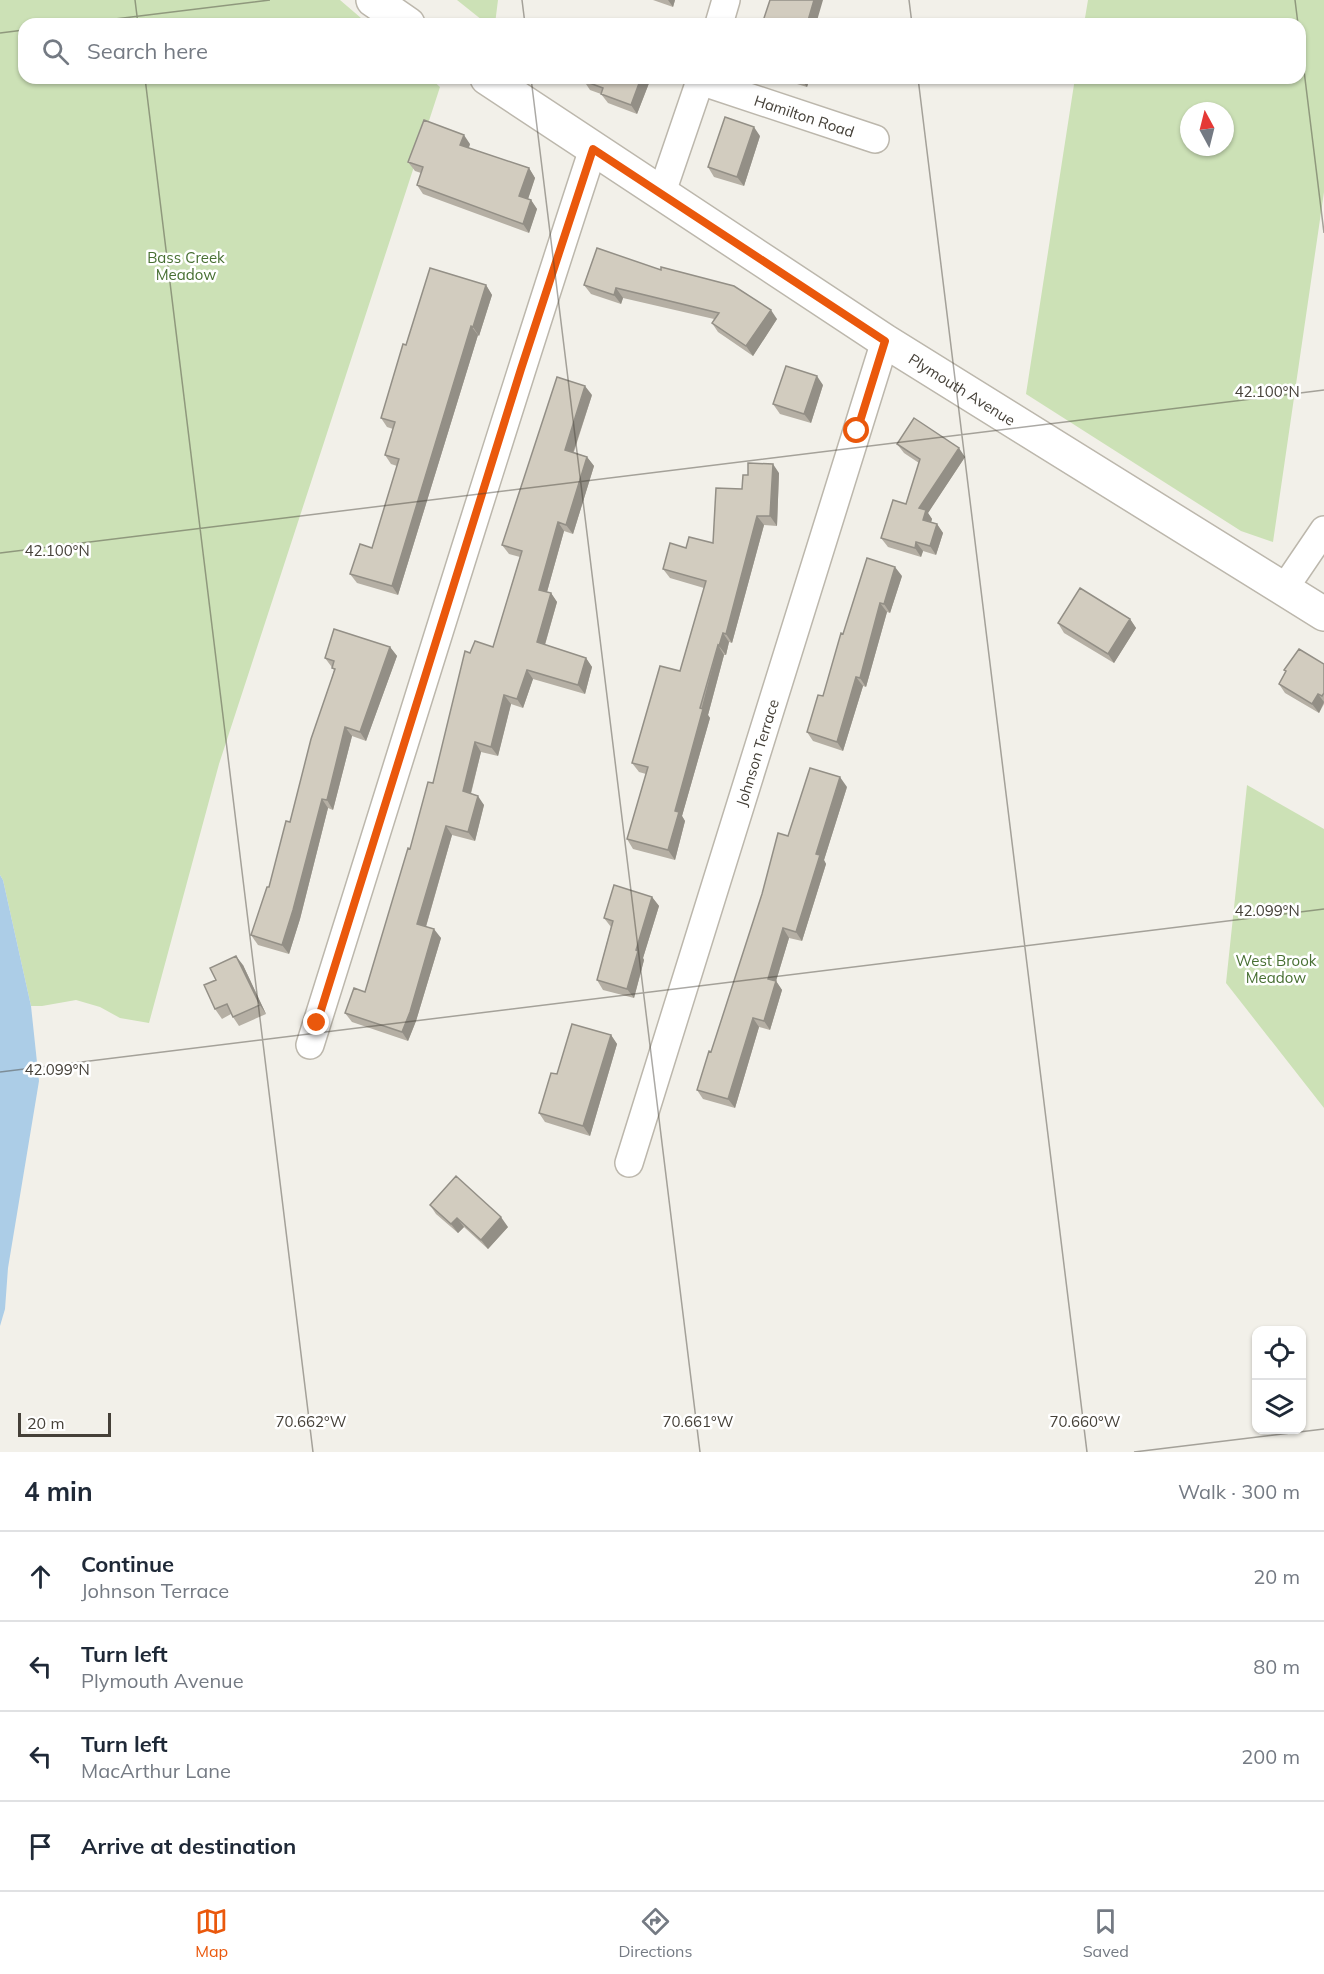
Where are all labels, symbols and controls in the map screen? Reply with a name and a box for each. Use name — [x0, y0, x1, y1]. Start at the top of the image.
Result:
search box — [18, 18, 1306, 84]
icon: search — [39, 35, 72, 68]
text: Search here — [87, 37, 208, 65]
street label: Hamilton Road — [752, 90, 857, 141]
north arrow — [1180, 102, 1234, 156]
park label: Bass Creek Meadow — [147, 248, 225, 284]
street label: Plymouth Avenue — [905, 349, 1019, 429]
text: 42.100°N — [1234, 382, 1300, 401]
route start — [843, 417, 869, 443]
text: 42.100°N — [24, 541, 90, 560]
street label: Johnson Terrace — [731, 697, 782, 808]
text: 42.099°N — [1234, 901, 1300, 920]
park label: West Brook Meadow — [1236, 951, 1317, 987]
route end — [303, 1009, 329, 1035]
text: 42.099°N — [24, 1060, 90, 1079]
map controls — [1252, 1326, 1306, 1434]
button: locate — [1252, 1326, 1306, 1380]
button: layers — [1252, 1380, 1306, 1434]
scale bar — [18, 1410, 111, 1438]
text: 70.662°W — [276, 1412, 347, 1431]
text: 70.661°W — [663, 1412, 734, 1431]
text: 70.660°W — [1050, 1412, 1121, 1431]
text: 20 m — [27, 1413, 64, 1433]
text: 4 min — [24, 1475, 93, 1508]
text: Walk · 300 m — [1178, 1479, 1300, 1504]
text: Continue — [81, 1550, 174, 1578]
icon: ahead — [24, 1560, 57, 1593]
text: 20 m — [1253, 1564, 1300, 1589]
text: Johnson Terrace — [81, 1578, 229, 1603]
text: Turn left — [81, 1640, 168, 1668]
icon: left — [24, 1650, 57, 1683]
text: 80 m — [1253, 1654, 1300, 1679]
text: Plymouth Avenue — [81, 1668, 244, 1693]
text: Turn left — [81, 1730, 168, 1758]
icon: left — [24, 1740, 57, 1773]
text: 200 m — [1241, 1744, 1300, 1769]
text: MacArthur Lane — [81, 1758, 231, 1783]
icon: arrive — [24, 1830, 57, 1863]
text: Arrive at destination — [81, 1832, 296, 1860]
tab: Map — [195, 1905, 228, 1961]
tab: Directions — [618, 1905, 692, 1961]
tab: Saved — [1083, 1905, 1129, 1961]

